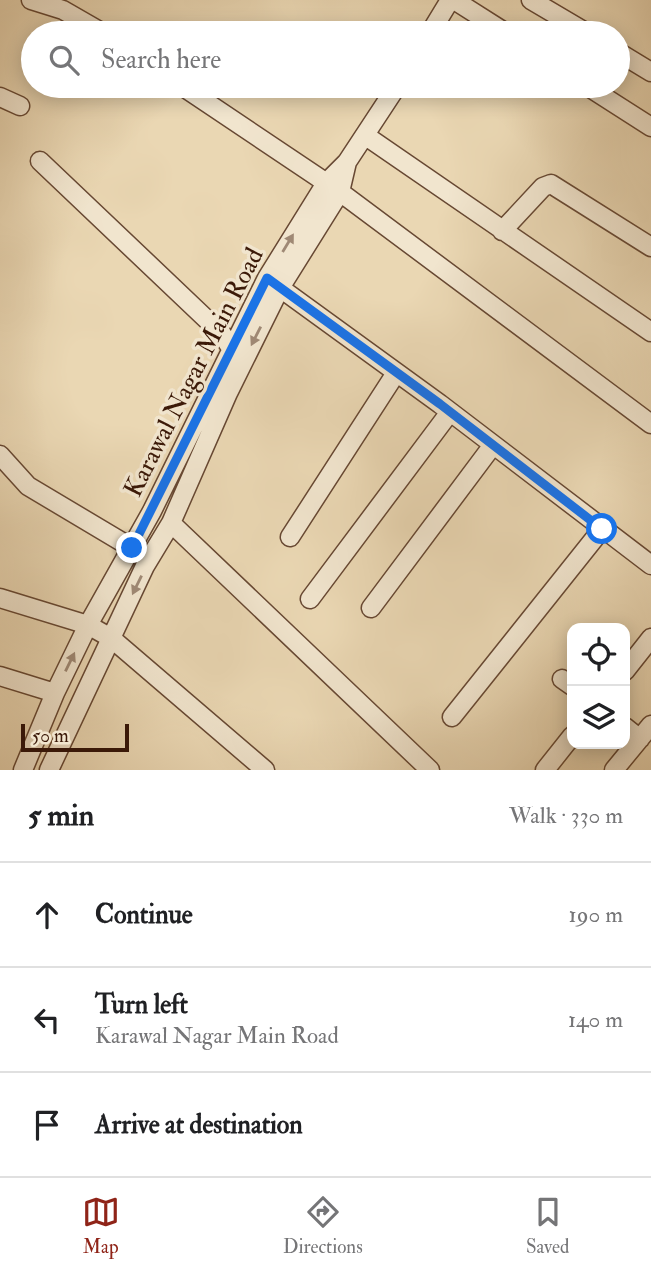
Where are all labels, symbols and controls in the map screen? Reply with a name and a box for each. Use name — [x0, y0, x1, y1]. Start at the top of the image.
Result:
search box — [21, 21, 630, 98]
icon: search — [45, 41, 83, 79]
text: Search here — [101, 44, 221, 76]
one-way arrow — [281, 234, 294, 253]
street label: Karawal Nagar Main Road — [117, 242, 271, 502]
one-way arrow — [251, 326, 262, 346]
route start — [586, 513, 617, 544]
route end — [116, 532, 147, 563]
one-way arrow — [131, 575, 142, 595]
map controls — [567, 623, 630, 749]
button: locate — [567, 623, 630, 686]
one-way arrow — [64, 652, 75, 672]
button: layers — [567, 686, 630, 749]
scale bar — [21, 721, 130, 753]
text: 50 m — [32, 724, 69, 748]
text: 5 min — [28, 797, 94, 834]
text: Walk · 330 m — [509, 801, 623, 830]
icon: ahead — [28, 896, 66, 934]
text: Continue — [95, 899, 193, 931]
text: 190 m — [569, 900, 623, 929]
text: Turn left — [95, 989, 188, 1021]
icon: left — [28, 1001, 66, 1039]
text: 140 m — [568, 1005, 623, 1034]
text: Karawal Nagar Main Road — [95, 1021, 339, 1050]
icon: arrive — [28, 1106, 66, 1144]
text: Arrive at destination — [95, 1109, 303, 1141]
tab: Map — [82, 1193, 120, 1259]
tab: Directions — [283, 1193, 363, 1259]
tab: Saved — [526, 1193, 569, 1259]

